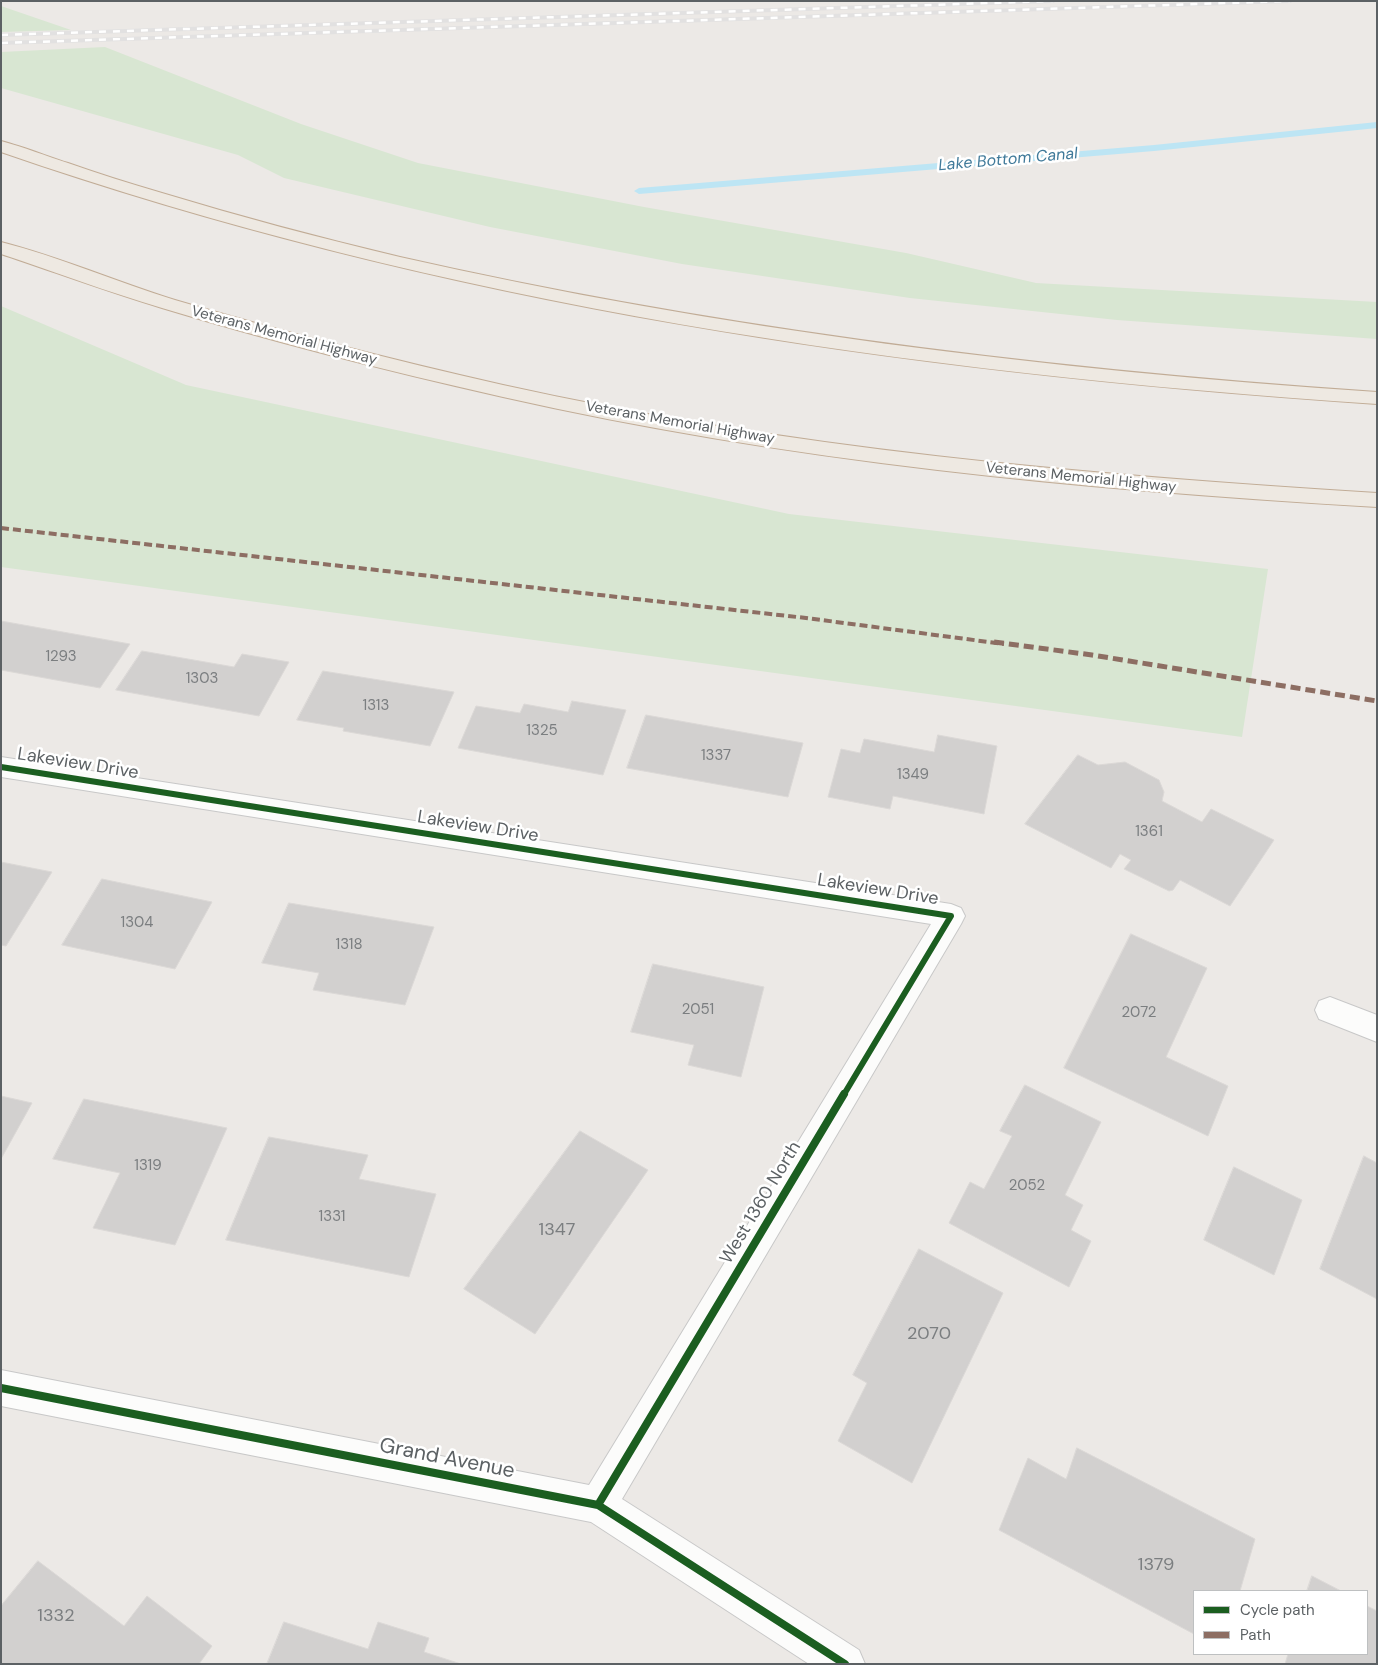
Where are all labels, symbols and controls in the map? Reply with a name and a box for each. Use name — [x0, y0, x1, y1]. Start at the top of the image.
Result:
water label: Lake Bottom Canal — [937, 144, 1079, 176]
street label: Veterans Memorial Highway — [189, 303, 379, 369]
street label: Veterans Memorial Highway — [584, 397, 776, 449]
street label: Veterans Memorial Highway — [985, 459, 1177, 497]
house number: 1293 — [45, 648, 77, 666]
house number: 1303 — [186, 670, 218, 688]
house number: 1313 — [363, 697, 389, 715]
house number: 1325 — [526, 722, 558, 740]
street label: Lakeview Drive — [16, 744, 140, 784]
house number: 1337 — [701, 747, 731, 765]
house number: 1349 — [897, 766, 929, 784]
street label: Lakeview Drive — [416, 807, 540, 847]
house number: 1361 — [1135, 823, 1163, 841]
street label: Lakeview Drive — [816, 870, 940, 910]
house number: 1304 — [121, 914, 153, 932]
house number: 1318 — [335, 936, 363, 954]
house number: 2051 — [682, 1001, 714, 1019]
house number: 2072 — [1122, 1004, 1156, 1022]
street label: West 1360 North — [716, 1138, 806, 1268]
house number: 1319 — [134, 1157, 162, 1175]
house number: 2052 — [1009, 1177, 1045, 1195]
house number: 1331 — [319, 1208, 345, 1226]
house number: 1347 — [539, 1219, 575, 1241]
house number: 2070 — [907, 1323, 951, 1345]
street label: Grand Avenue — [377, 1434, 517, 1484]
house number: 1379 — [1138, 1554, 1174, 1576]
legend — [1193, 1590, 1368, 1655]
text: Cycle path — [1240, 1600, 1315, 1620]
house number: 1332 — [37, 1605, 75, 1627]
text: Path — [1240, 1625, 1271, 1645]

